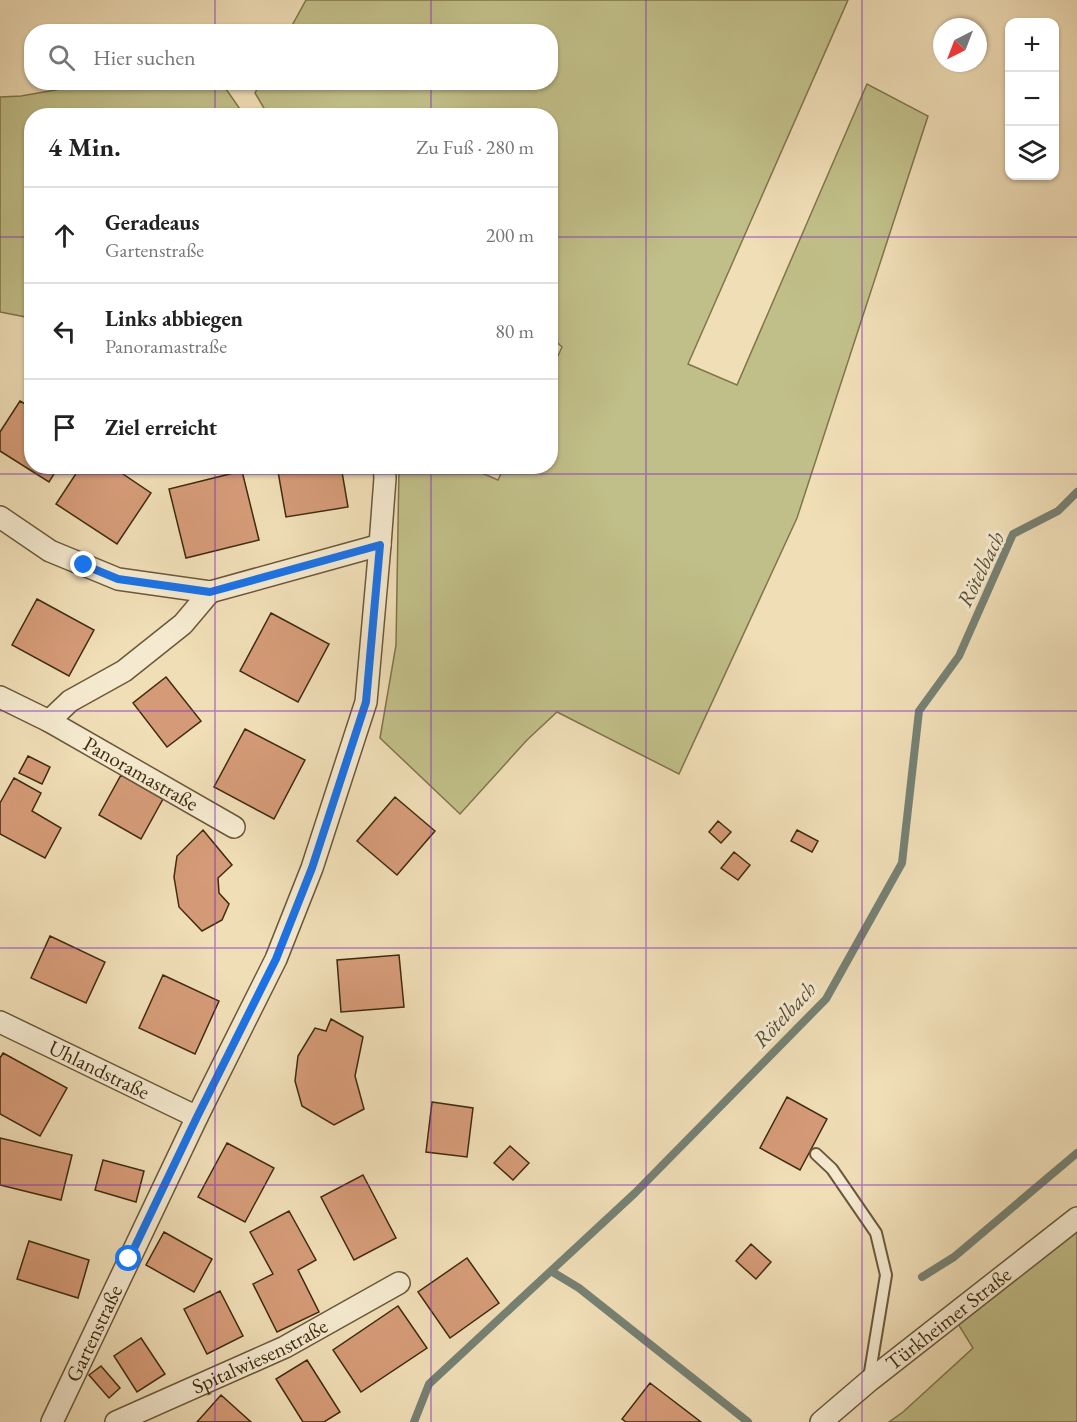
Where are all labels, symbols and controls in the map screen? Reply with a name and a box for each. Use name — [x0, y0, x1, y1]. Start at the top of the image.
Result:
north arrow — [933, 18, 987, 72]
map controls — [1005, 18, 1059, 180]
button: + — [1005, 18, 1059, 72]
search box — [24, 24, 558, 90]
icon: search — [45, 41, 78, 74]
text: Hier suchen — [93, 43, 196, 72]
button: − — [1005, 72, 1059, 126]
button: layers — [1005, 126, 1059, 180]
text: 4 Min. — [48, 130, 121, 164]
text: Zu Fuß · 280 m — [416, 134, 534, 160]
text: Geradeaus — [105, 208, 199, 237]
icon: ahead — [48, 219, 81, 252]
text: 200 m — [486, 222, 534, 248]
text: Gartenstraße — [105, 237, 204, 263]
text: Links abbiegen — [105, 304, 243, 333]
icon: left — [48, 315, 81, 348]
text: 80 m — [495, 318, 534, 344]
text: Panoramastraße — [105, 333, 227, 359]
icon: arrive — [48, 411, 81, 444]
text: Ziel erreicht — [105, 413, 217, 442]
water label: Rötelbach — [950, 526, 1011, 612]
route end — [70, 551, 96, 577]
street label: Panoramastraße — [79, 730, 204, 817]
water label: Rötelbach — [746, 975, 823, 1054]
street label: Uhlandstraße — [44, 1033, 154, 1105]
route start — [115, 1245, 141, 1271]
street label: Türkheimer Straße — [880, 1261, 1016, 1376]
street label: Gartenstraße — [59, 1280, 128, 1386]
street label: Spitalwiesenstraße — [187, 1312, 332, 1400]

